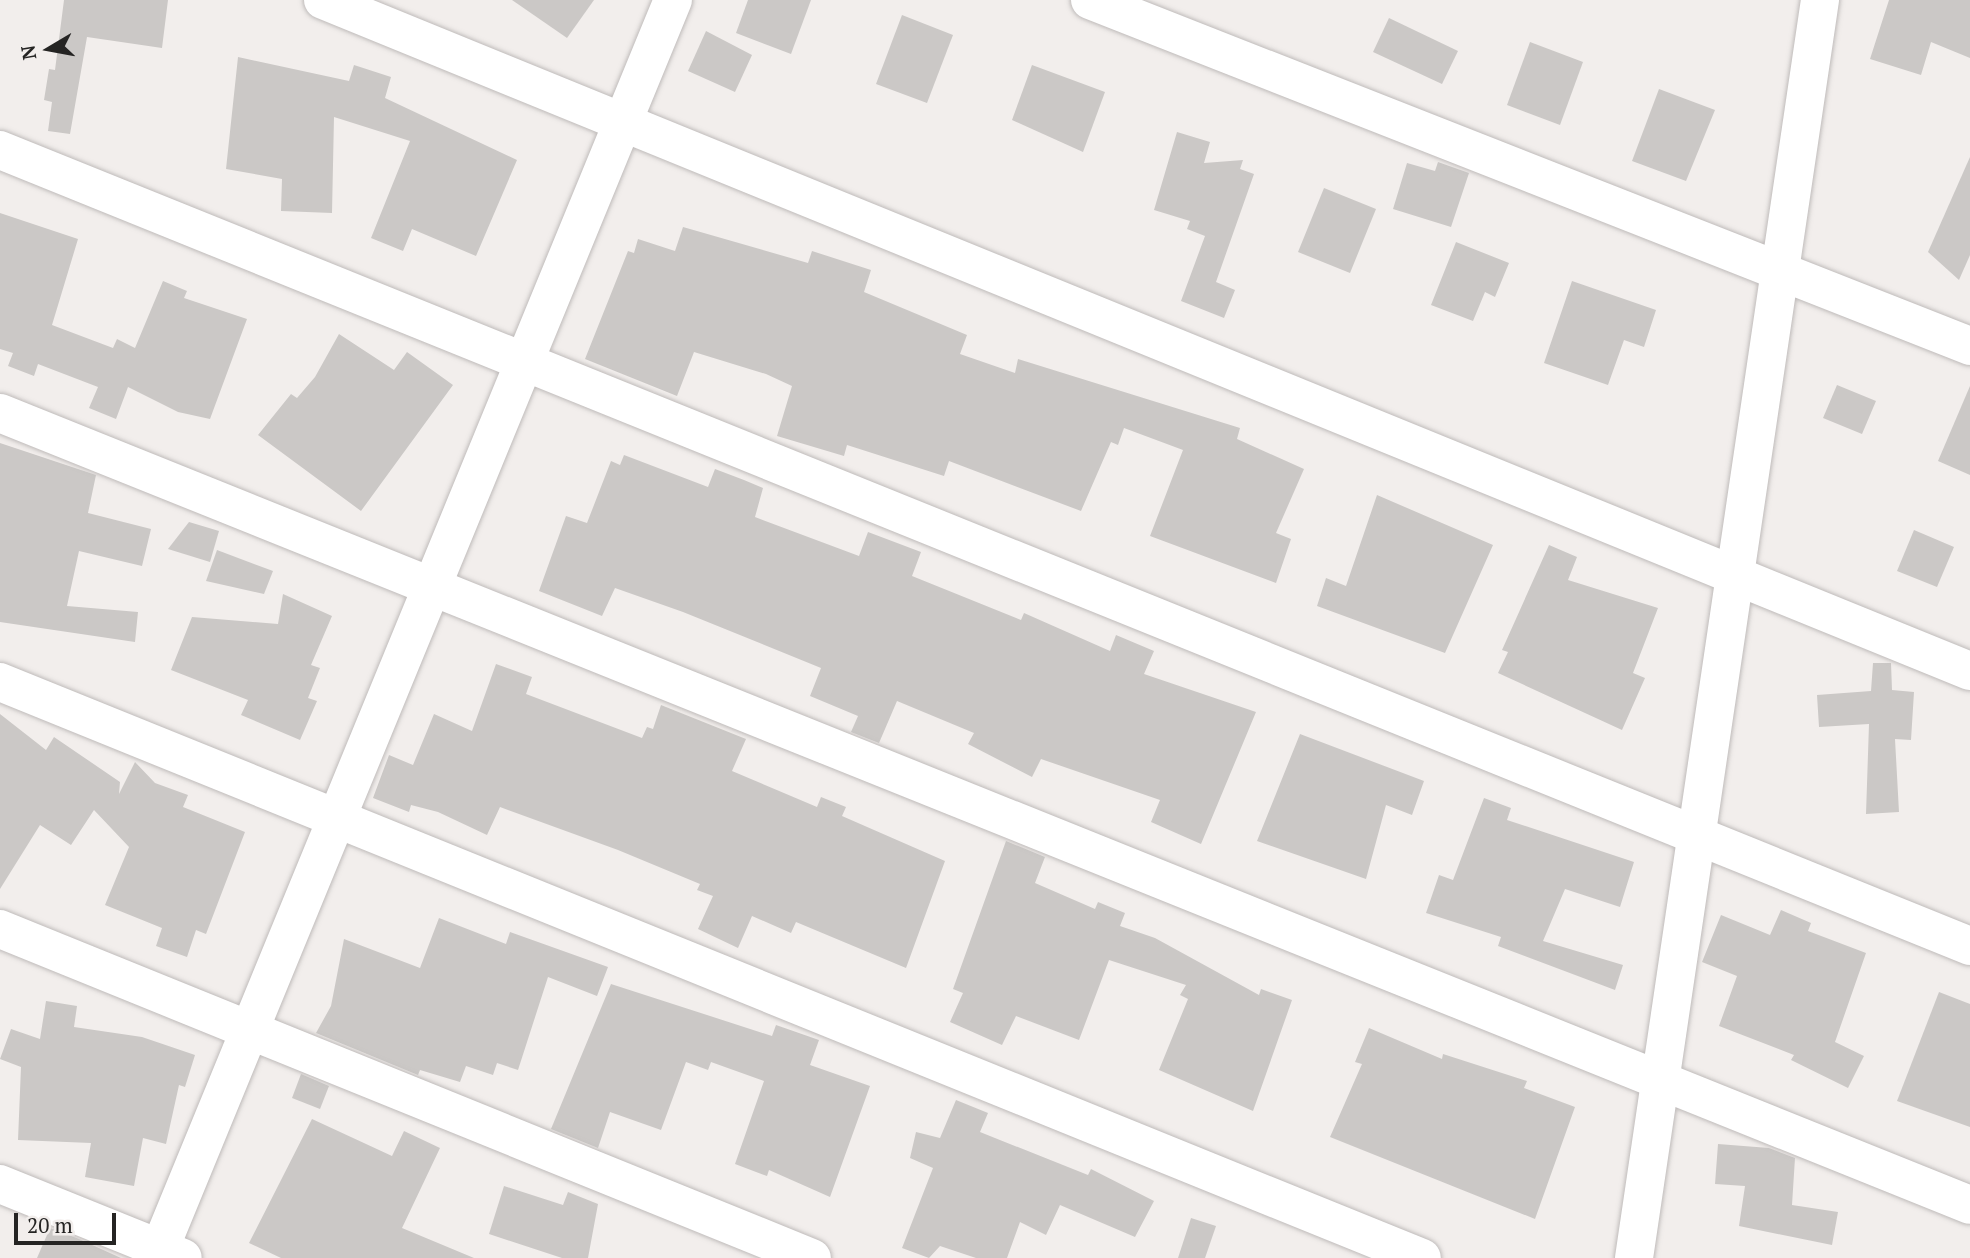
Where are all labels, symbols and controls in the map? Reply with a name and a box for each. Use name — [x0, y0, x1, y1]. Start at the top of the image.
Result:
north arrow — [14, 14, 84, 84]
text: N — [14, 43, 41, 62]
scale bar — [18, 1198, 119, 1242]
text: 20 m — [27, 1211, 73, 1239]

